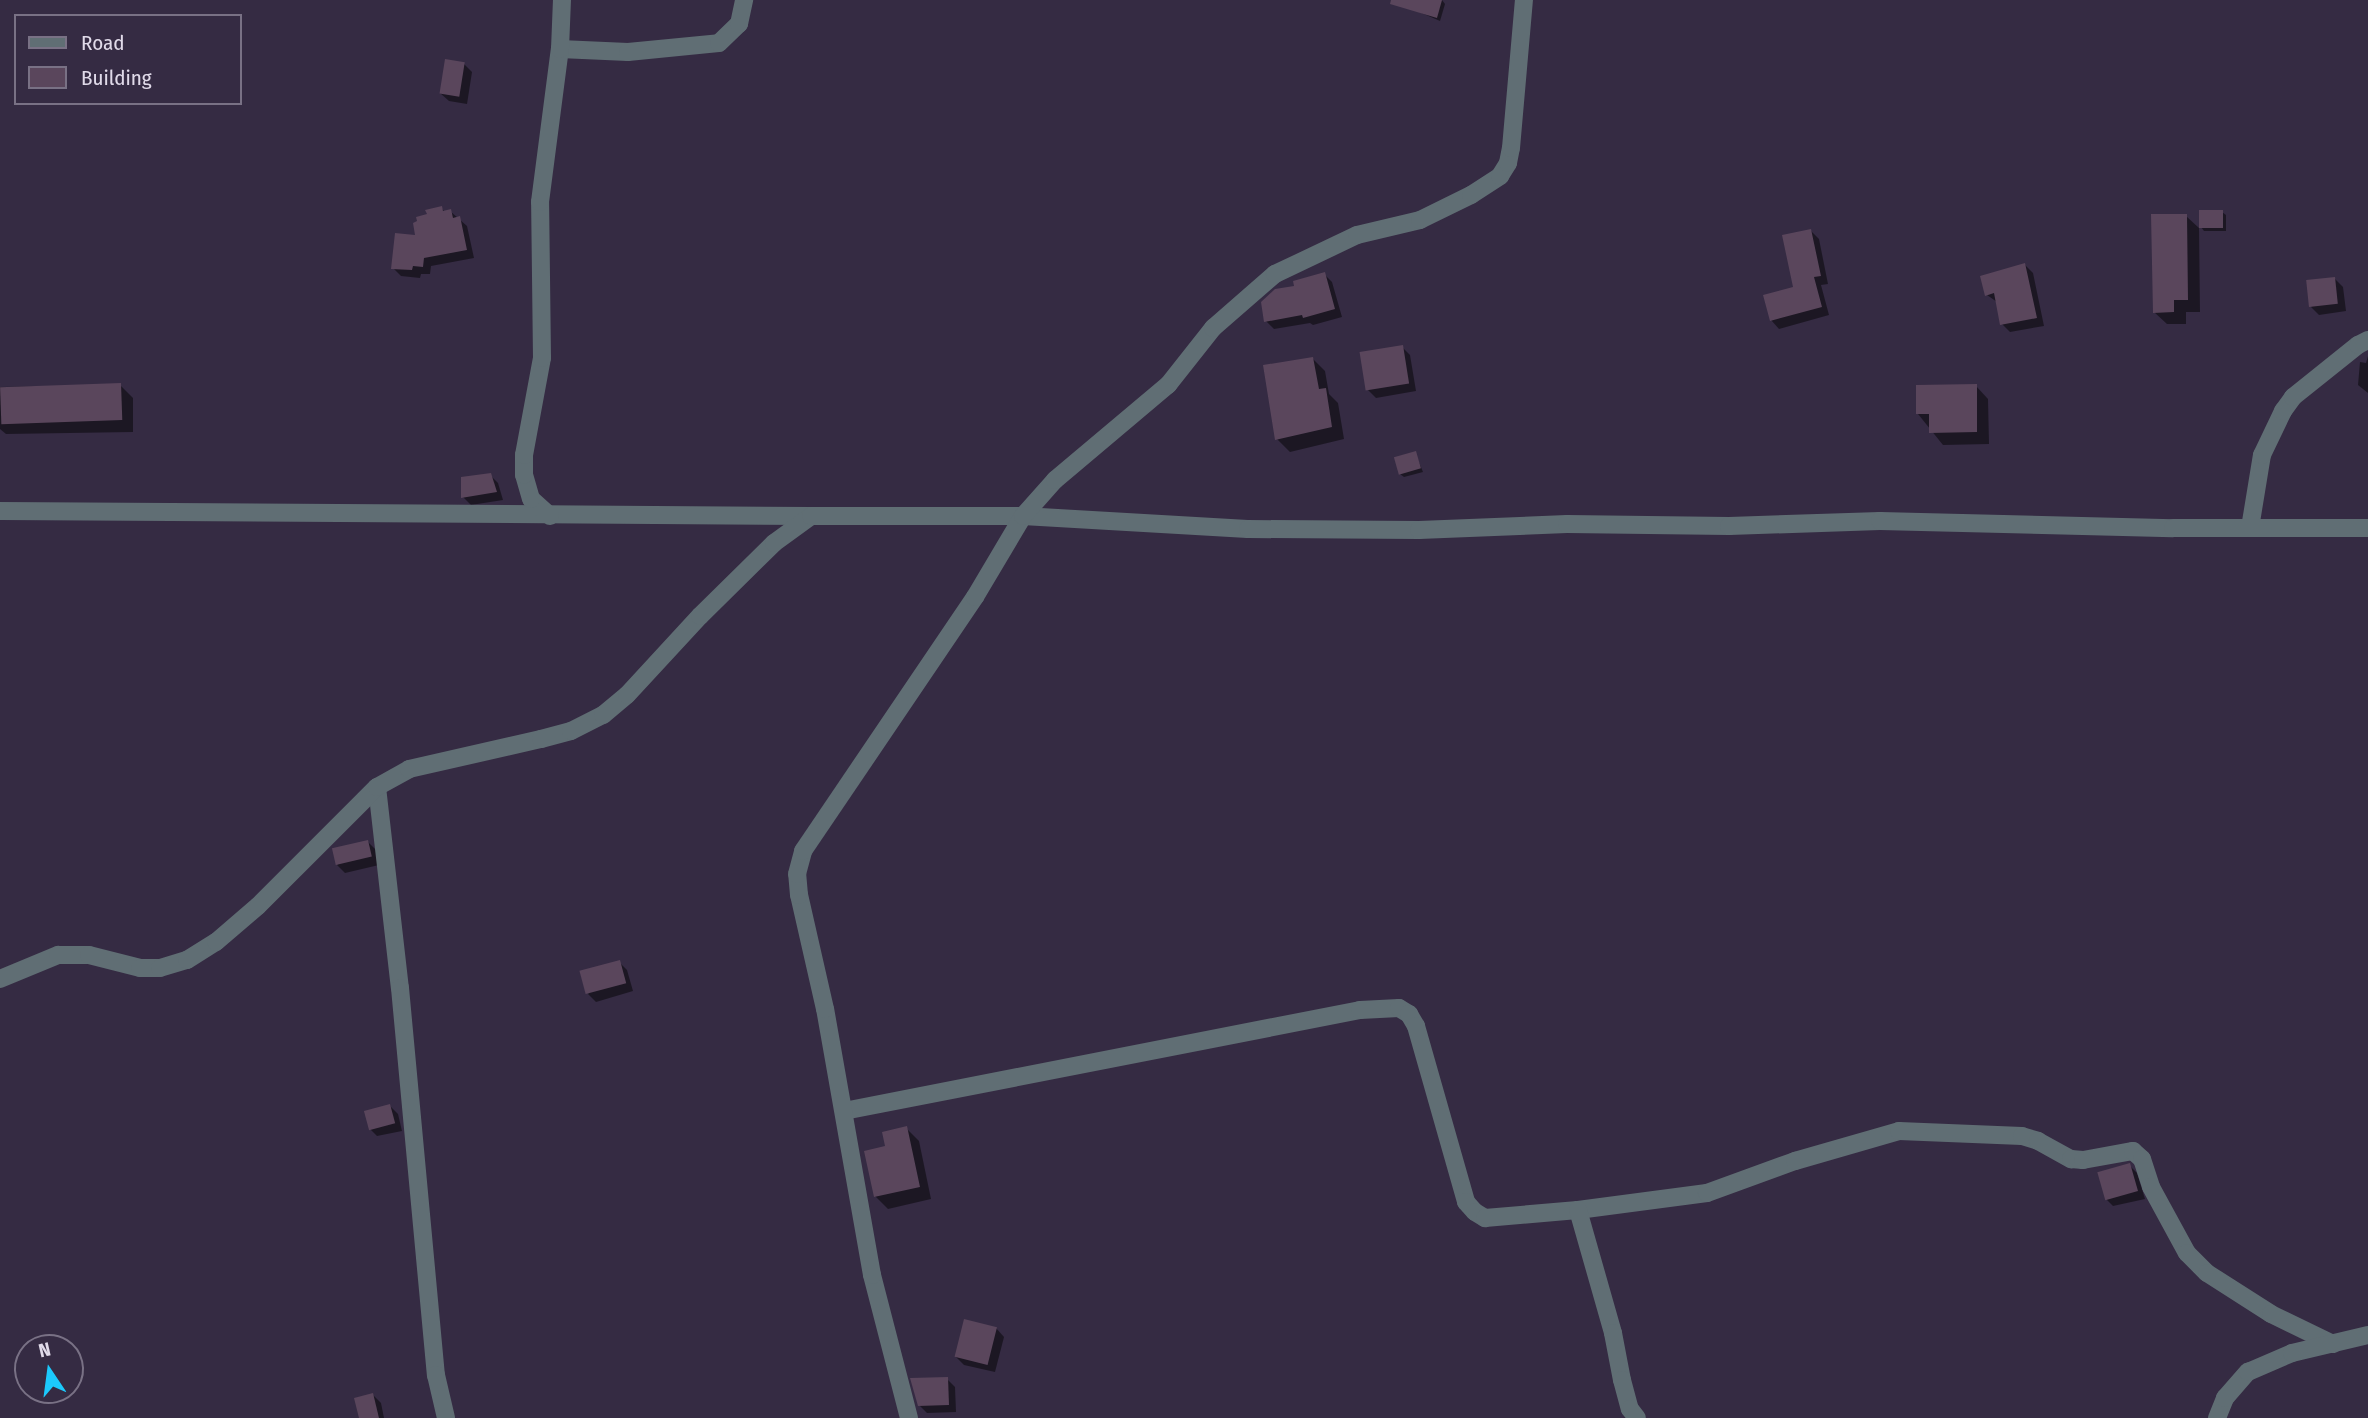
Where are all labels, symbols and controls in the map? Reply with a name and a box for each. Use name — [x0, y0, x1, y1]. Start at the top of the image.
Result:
legend — [14, 14, 242, 105]
text: Road — [81, 30, 125, 56]
text: Building — [81, 65, 152, 91]
north arrow — [14, 1334, 84, 1404]
text: N — [36, 1338, 53, 1362]

